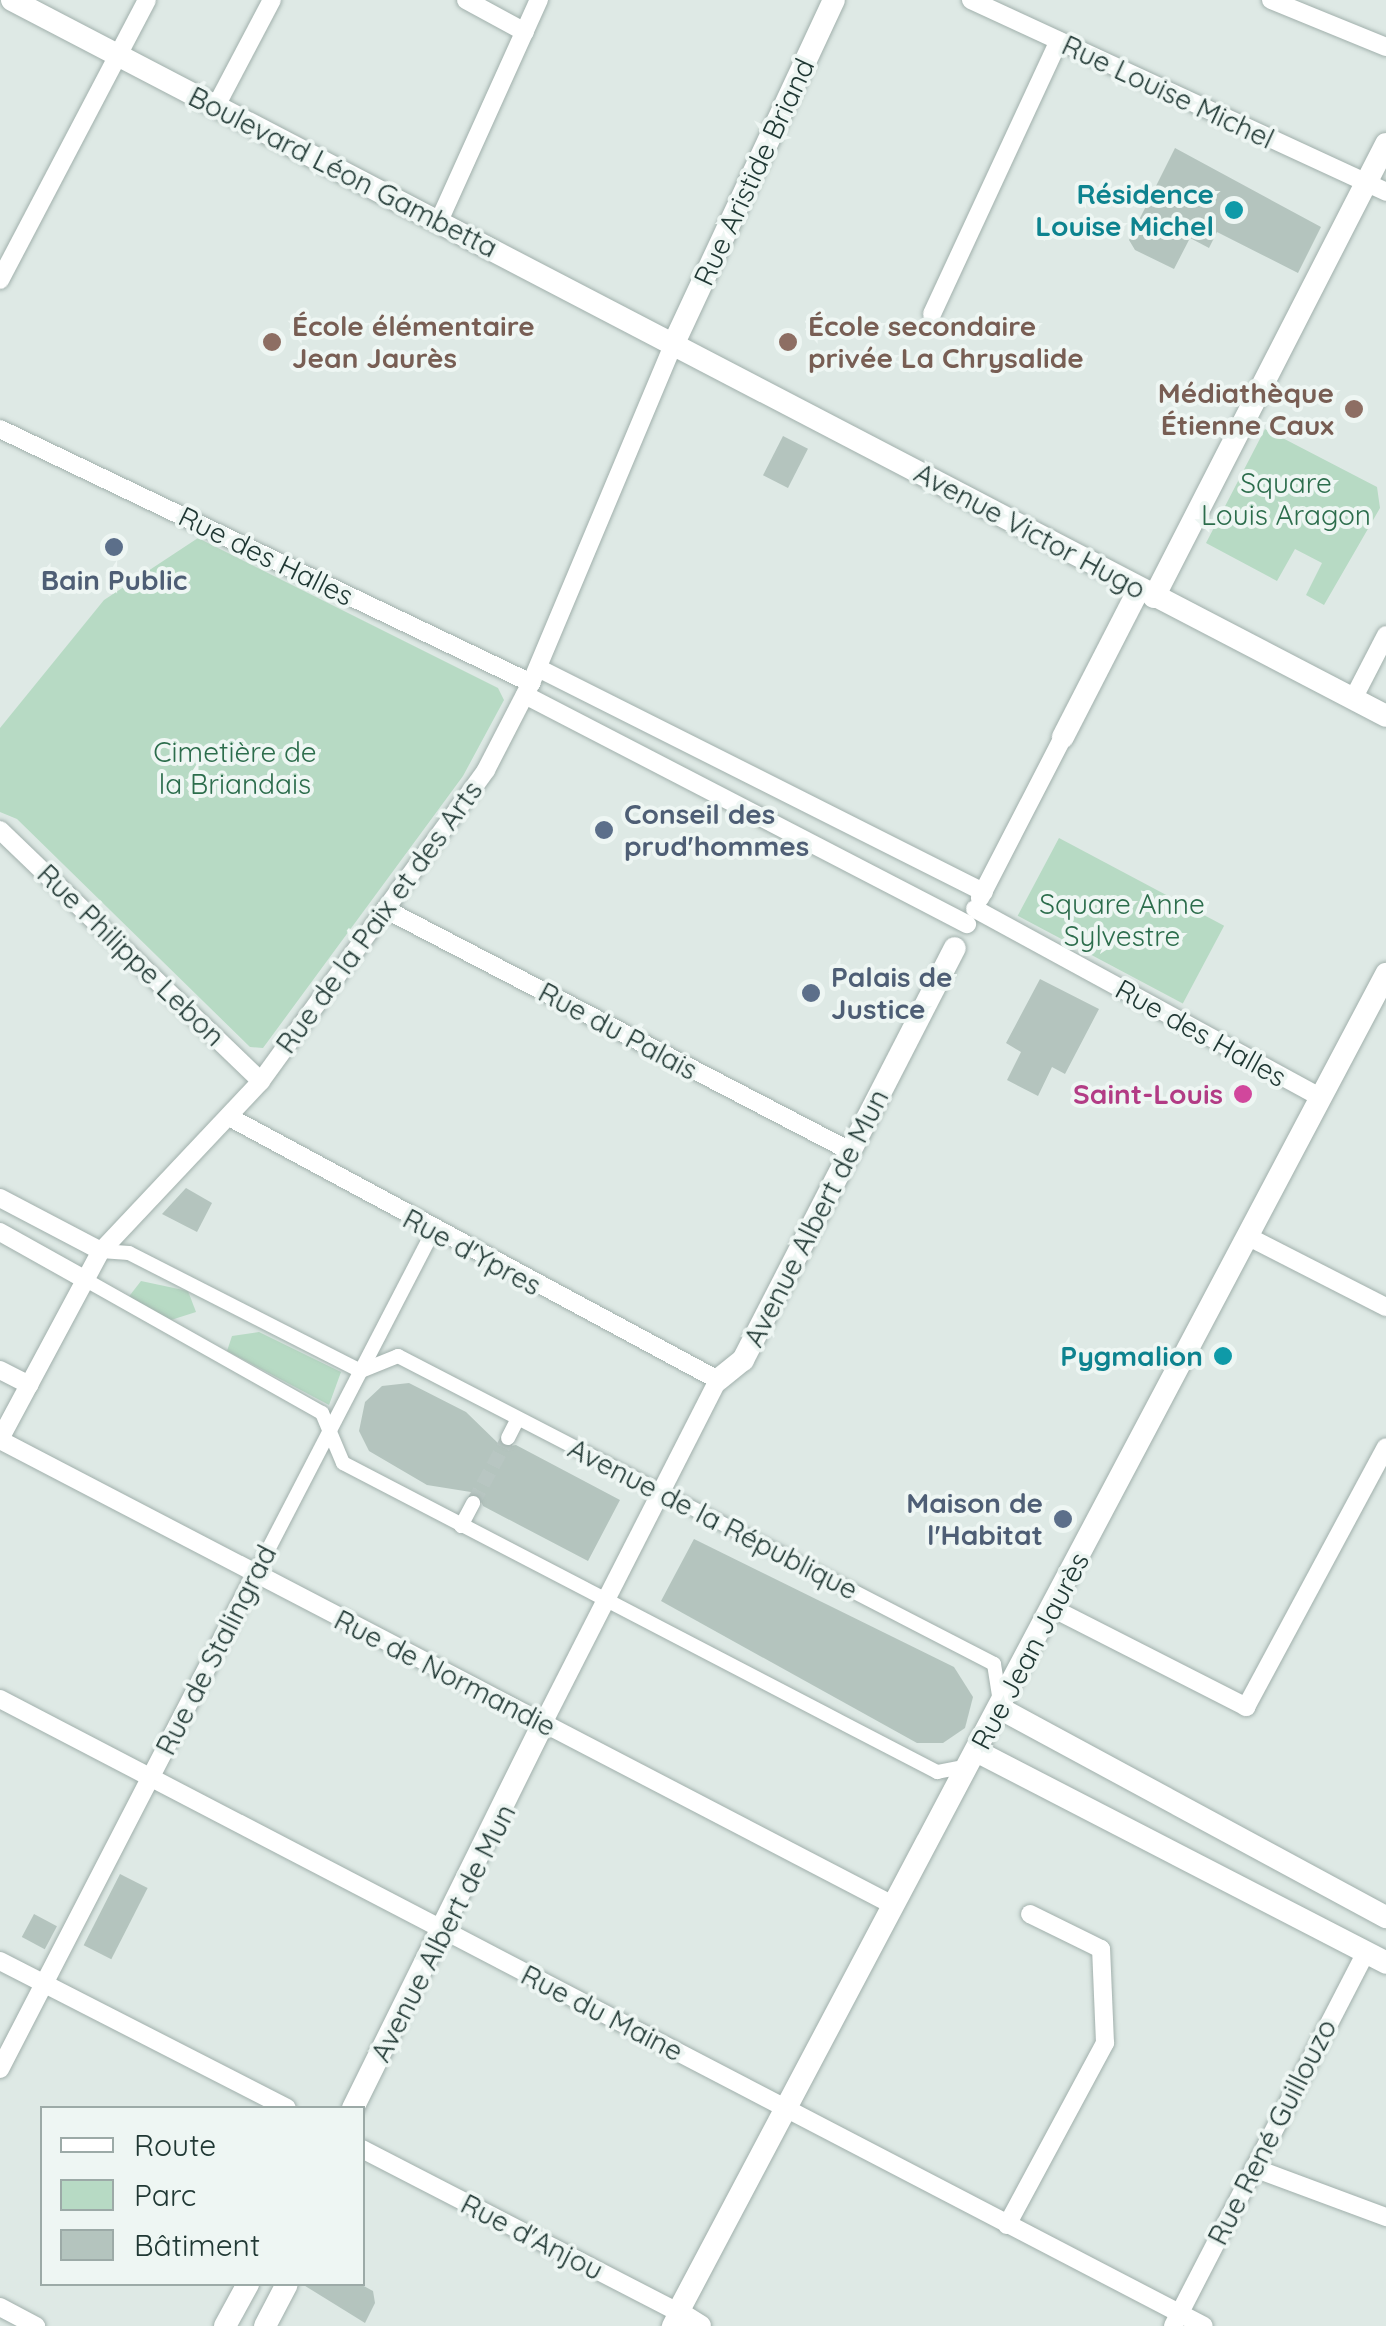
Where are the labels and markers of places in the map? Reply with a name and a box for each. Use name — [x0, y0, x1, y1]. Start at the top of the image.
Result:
place label: Résidence Louise Michel — [1035, 177, 1214, 243]
marker: Résidence Louise Michel — [1223, 199, 1245, 221]
place label: École élémentaire Jean Jaurès — [292, 309, 535, 375]
place label: École secondaire privée La Chrysalide — [808, 309, 1084, 375]
marker: École élémentaire Jean Jaurès — [261, 331, 283, 353]
marker: École secondaire privée La Chrysalide — [777, 331, 799, 353]
place label: Médiathèque Étienne Caux — [1158, 376, 1334, 442]
marker: Médiathèque Étienne Caux — [1343, 398, 1365, 420]
marker: Bain Public — [103, 536, 125, 558]
place label: Bain Public — [41, 563, 187, 597]
place label: Conseil des prud'hommes — [624, 797, 809, 863]
marker: Conseil des prud'hommes — [593, 819, 615, 841]
place label: Palais de Justice — [831, 960, 953, 1026]
marker: Palais de Justice — [800, 982, 822, 1004]
place label: Saint-Louis — [1073, 1077, 1223, 1111]
marker: Saint-Louis — [1232, 1083, 1254, 1105]
place label: Pygmalion — [1060, 1339, 1203, 1373]
marker: Pygmalion — [1212, 1345, 1234, 1367]
place label: Maison de l'Habitat — [906, 1486, 1043, 1552]
marker: Maison de l'Habitat — [1052, 1508, 1074, 1530]

